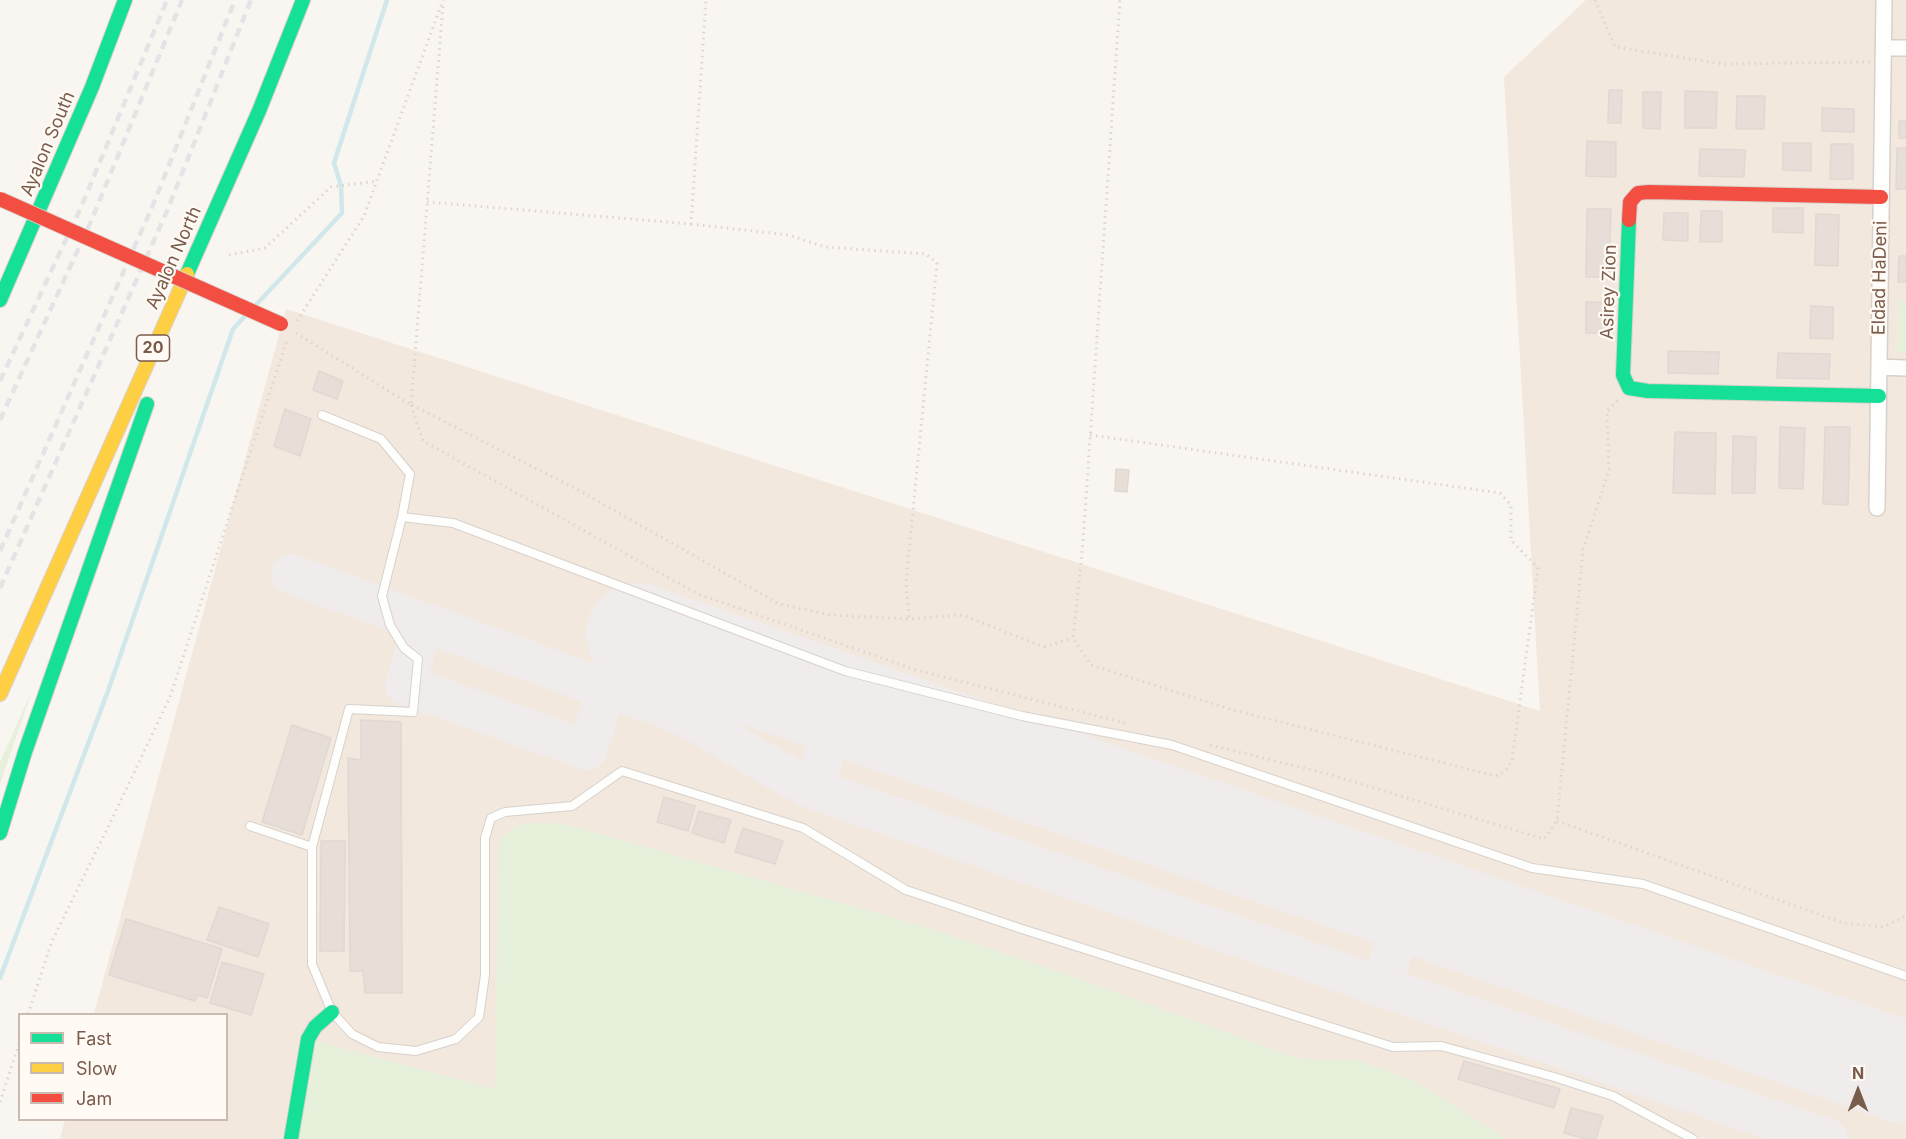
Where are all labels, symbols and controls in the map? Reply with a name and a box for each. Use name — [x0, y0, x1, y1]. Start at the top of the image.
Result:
street label: Ayalon South — [16, 88, 80, 200]
street label: Ayalon North — [142, 203, 206, 313]
street label: Eldad HaDeni — [1868, 221, 1892, 335]
street label: Asirey Zion — [1597, 244, 1621, 340]
road number: 20 — [136, 335, 170, 361]
legend — [18, 1013, 228, 1121]
text: Fast — [76, 1028, 112, 1049]
text: Slow — [76, 1058, 117, 1079]
north arrow — [1828, 1061, 1888, 1121]
text: N — [1852, 1063, 1864, 1083]
text: Jam — [76, 1088, 112, 1109]

